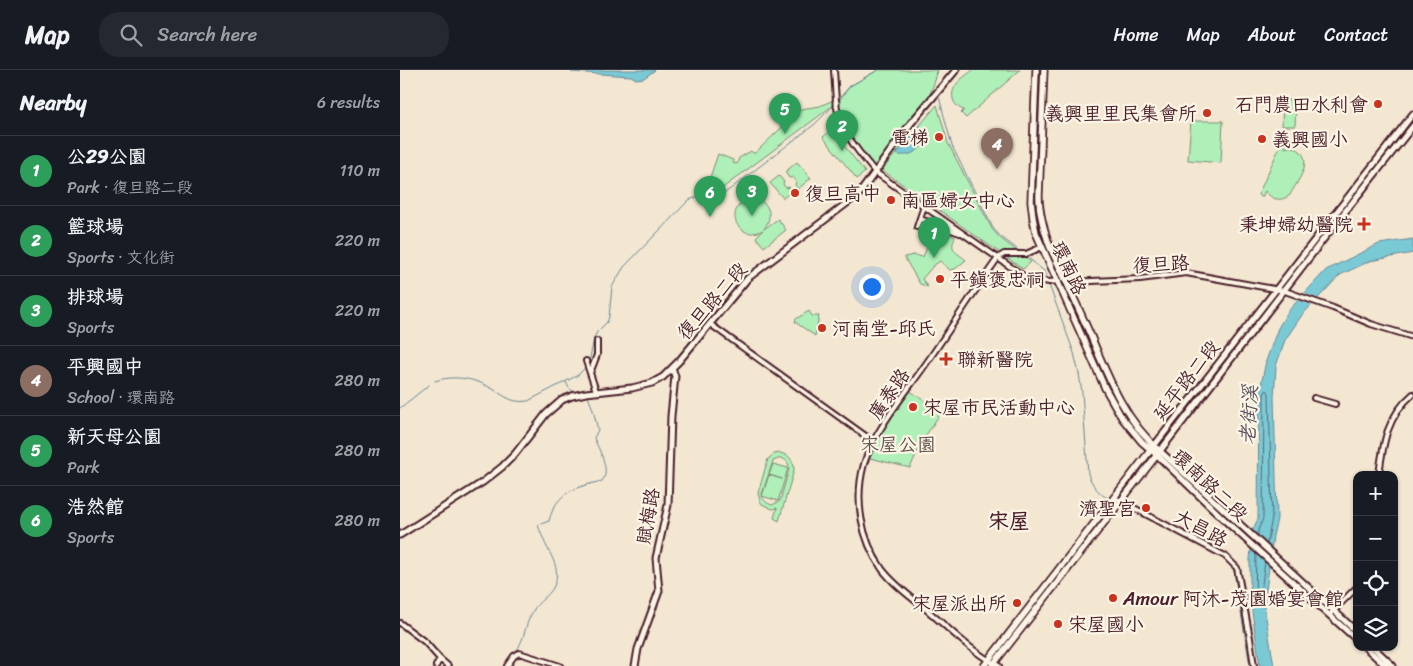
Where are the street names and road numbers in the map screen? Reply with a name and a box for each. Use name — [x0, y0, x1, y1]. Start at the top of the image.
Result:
street label: 環南路 — [1042, 235, 1096, 301]
street label: 復旦路 — [1132, 246, 1190, 282]
street label: 復旦路二段 — [668, 254, 756, 348]
street label: 延平路二段 — [1144, 332, 1228, 428]
street label: 廣泰路 — [859, 361, 919, 427]
street label: 環南路二段 — [1164, 441, 1256, 529]
street label: 賦梅路 — [627, 485, 669, 547]
street label: 大昌路 — [1168, 500, 1234, 556]

